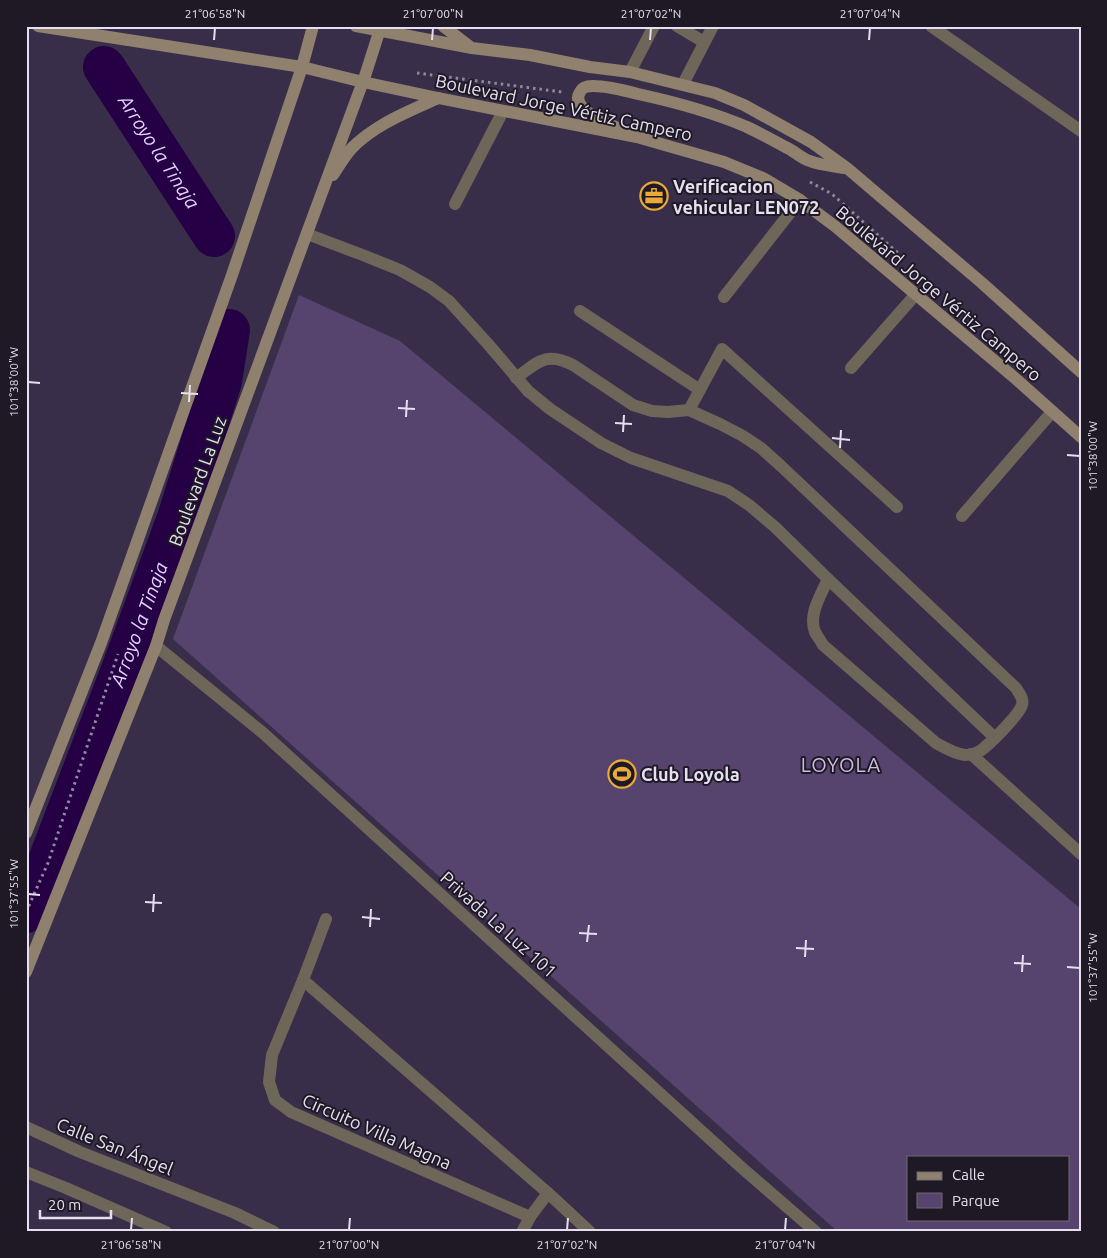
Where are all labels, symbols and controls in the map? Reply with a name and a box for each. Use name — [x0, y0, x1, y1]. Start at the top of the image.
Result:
text: 21°06'58"N — [185, 7, 245, 20]
text: 21°07'00"N — [403, 7, 463, 20]
text: 21°07'02"N — [621, 7, 681, 20]
text: 21°07'04"N — [840, 7, 900, 20]
street label: Boulevard Jorge Vértiz Campero — [434, 70, 694, 144]
water label: Arroyo la Tinaja — [114, 90, 204, 213]
place label: Verificacion vehicular LEN072 — [673, 176, 819, 217]
office icon: Verificacion vehicular LEN072 — [639, 181, 669, 211]
street label: Boulevard Jorge Vértiz Campero — [832, 201, 1046, 385]
text: 101°38'00"W — [7, 347, 20, 417]
street label: Boulevard La Luz — [164, 413, 230, 549]
text: 101°38'00"W — [1086, 421, 1099, 491]
water label: Arroyo la Tinaja — [105, 559, 172, 691]
district label: LOYOLA — [801, 753, 881, 776]
sports icon: Club Loyola — [607, 759, 637, 789]
place label: Club Loyola — [641, 764, 740, 784]
text: 101°37'55"W — [7, 859, 20, 929]
street label: Privada La Luz 101 — [437, 867, 561, 981]
text: 101°37'55"W — [1086, 933, 1099, 1003]
street label: Circuito Villa Magna — [299, 1089, 455, 1173]
street label: Calle San Ángel — [54, 1113, 177, 1179]
legend — [907, 1156, 1070, 1220]
text: Calle — [952, 1166, 985, 1183]
scale bar — [40, 1188, 111, 1220]
text: Parque — [952, 1192, 1000, 1209]
text: 20 m — [48, 1196, 81, 1213]
text: 21°06'58"N — [101, 1238, 161, 1251]
text: 21°07'00"N — [319, 1238, 379, 1251]
text: 21°07'02"N — [537, 1238, 597, 1251]
text: 21°07'04"N — [755, 1238, 815, 1251]

